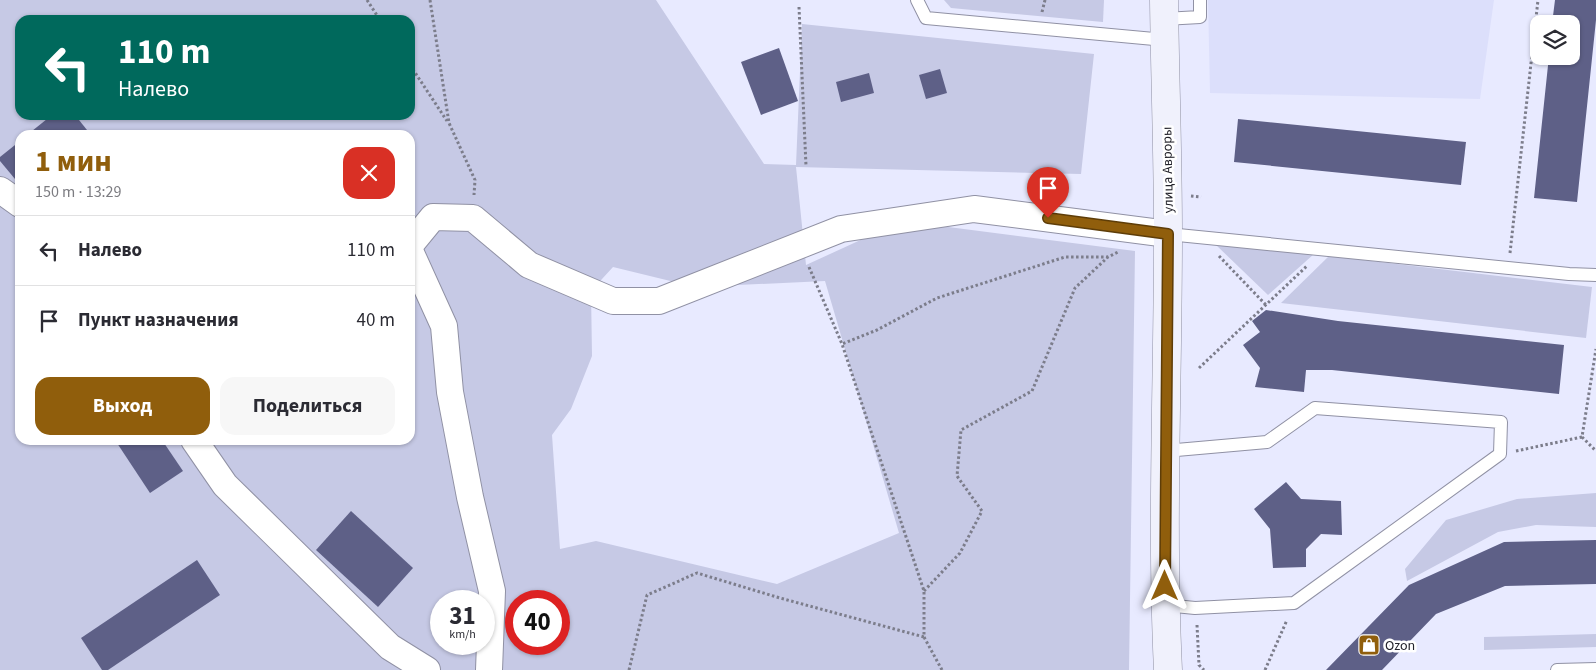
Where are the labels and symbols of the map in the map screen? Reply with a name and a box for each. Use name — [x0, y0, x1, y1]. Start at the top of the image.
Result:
street label: улица Авроры — [1157, 126, 1179, 214]
pin — [1027, 167, 1069, 218]
position arrow — [1138, 559, 1190, 611]
speed limit sign: 40 — [505, 590, 570, 655]
shop icon: Ozon — [1357, 633, 1381, 657]
place label: Ozon — [1385, 636, 1415, 656]

